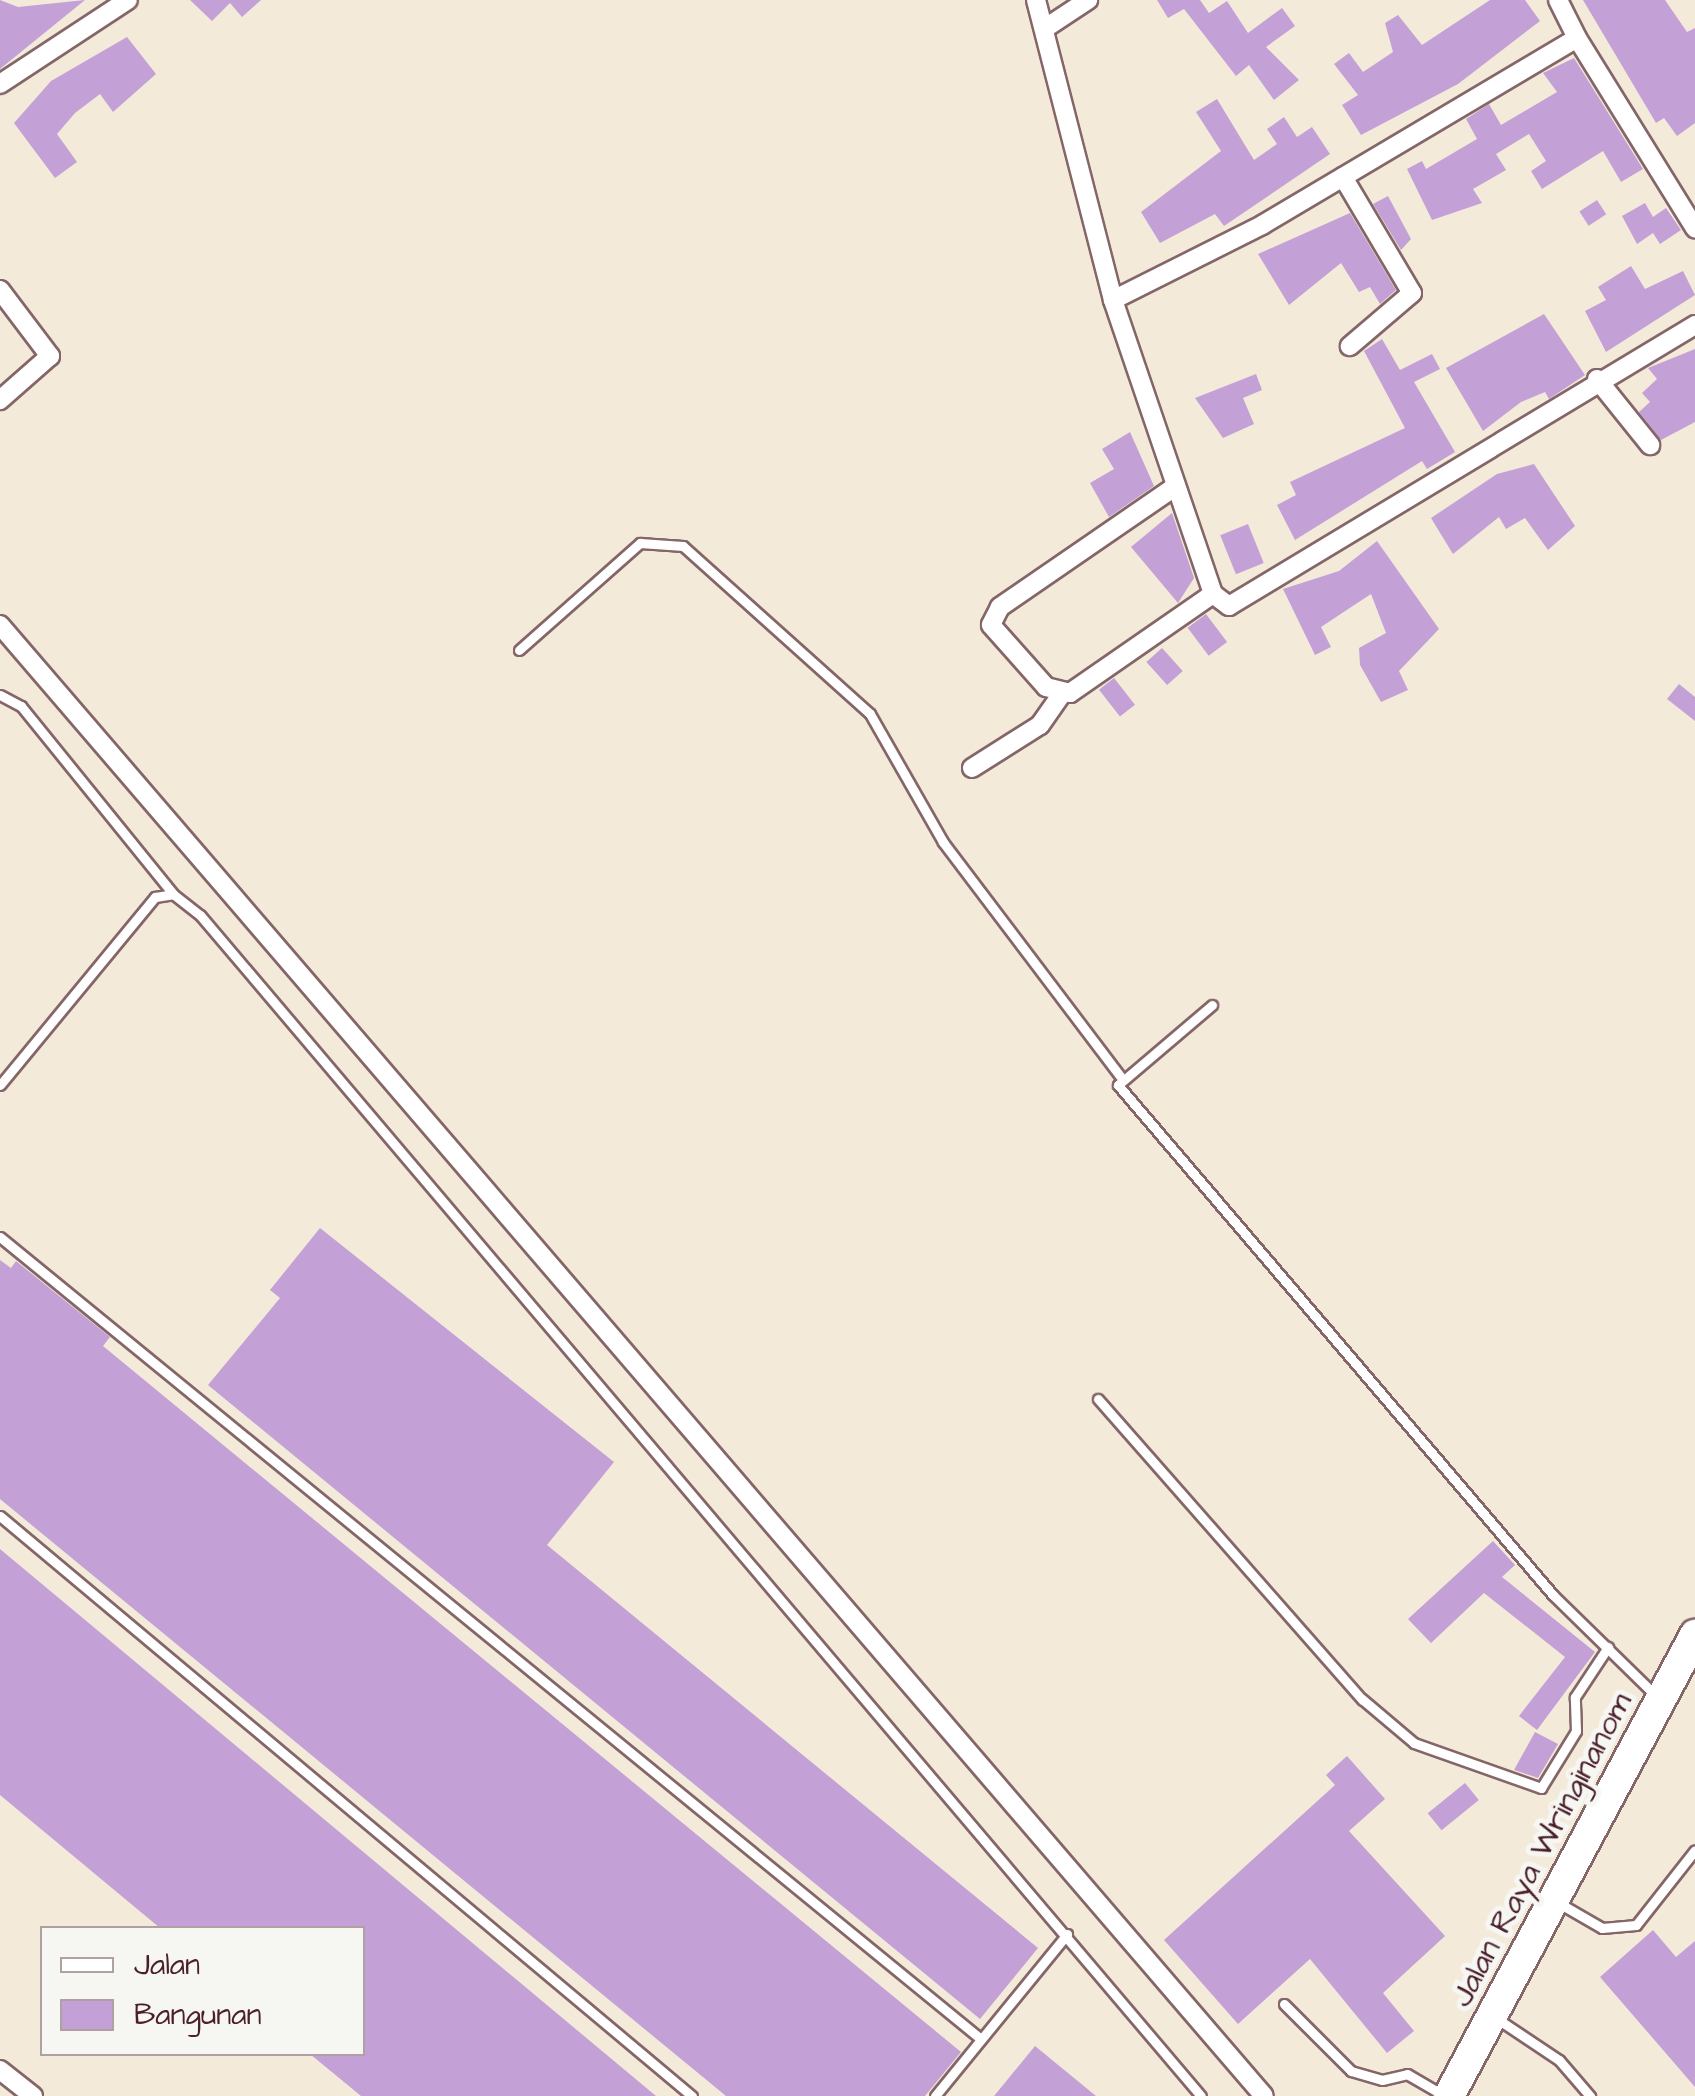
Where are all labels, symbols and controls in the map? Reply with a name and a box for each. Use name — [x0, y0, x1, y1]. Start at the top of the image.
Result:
street label: Jalan Raya Wringinanom — [1443, 1686, 1641, 2014]
legend — [40, 1926, 365, 2056]
text: Jalan — [134, 1944, 200, 1986]
text: Bangunan — [134, 1994, 262, 2036]

